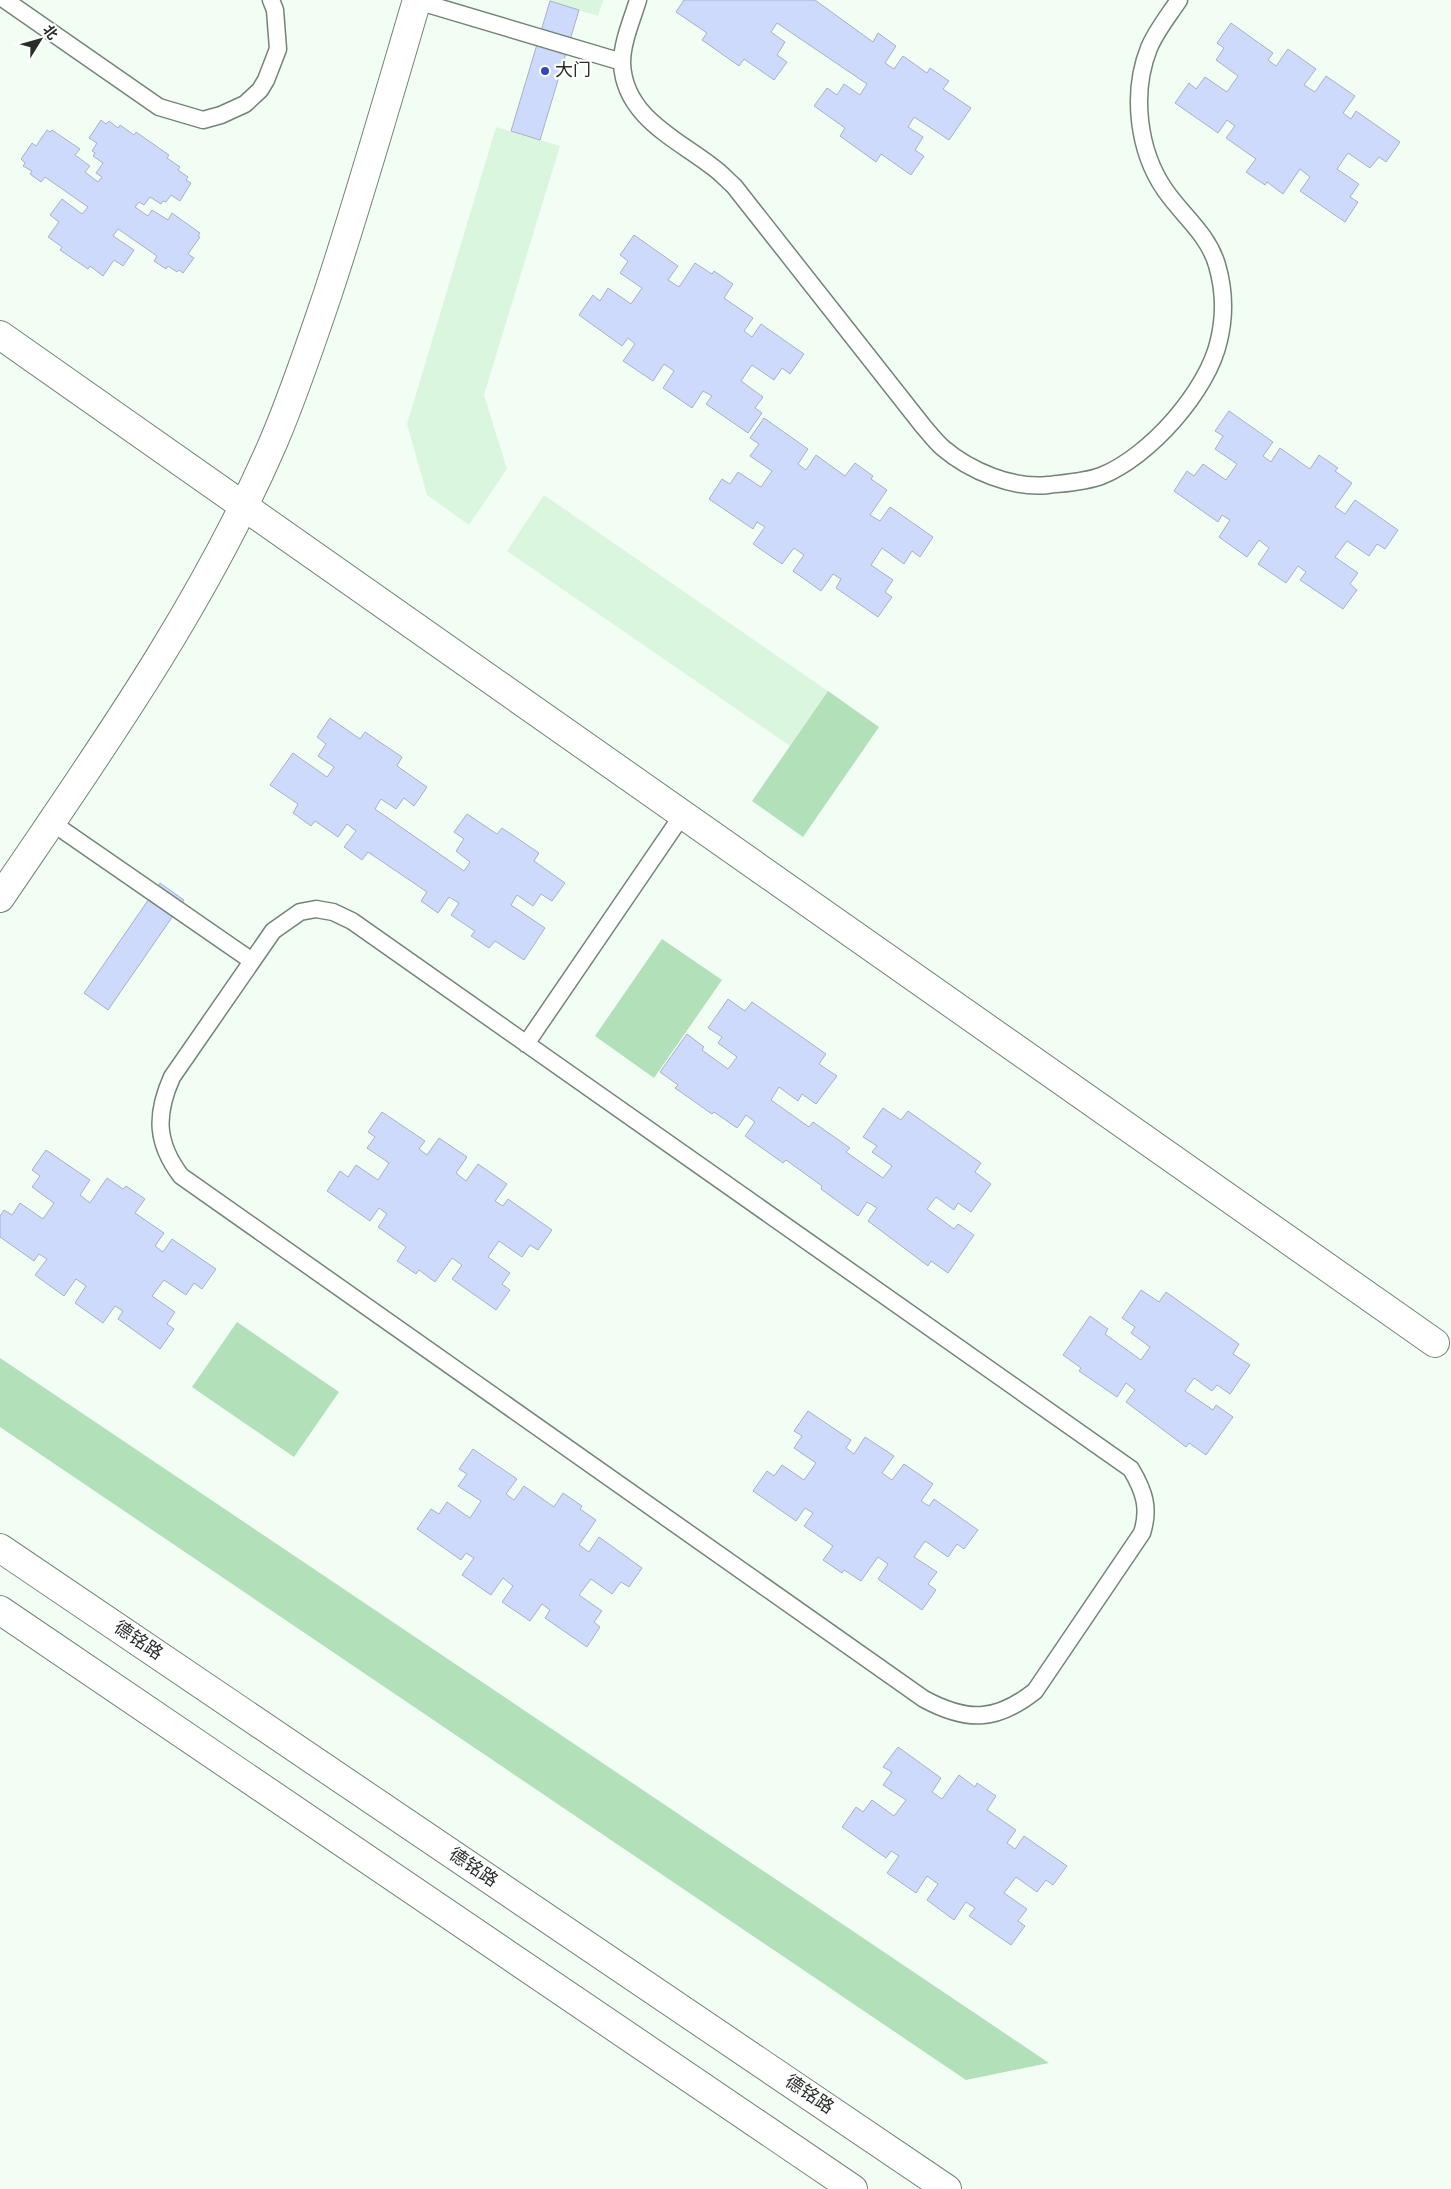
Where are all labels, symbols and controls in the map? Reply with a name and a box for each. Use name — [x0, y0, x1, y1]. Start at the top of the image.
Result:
north arrow — [15, 15, 65, 65]
text: 北 — [40, 22, 60, 43]
place label: 大门 — [555, 60, 591, 80]
marker: 大门 — [539, 65, 551, 77]
street label: 德铭路 — [111, 1617, 167, 1664]
street label: 德铭路 — [446, 1844, 502, 1891]
street label: 德铭路 — [782, 2071, 838, 2118]

